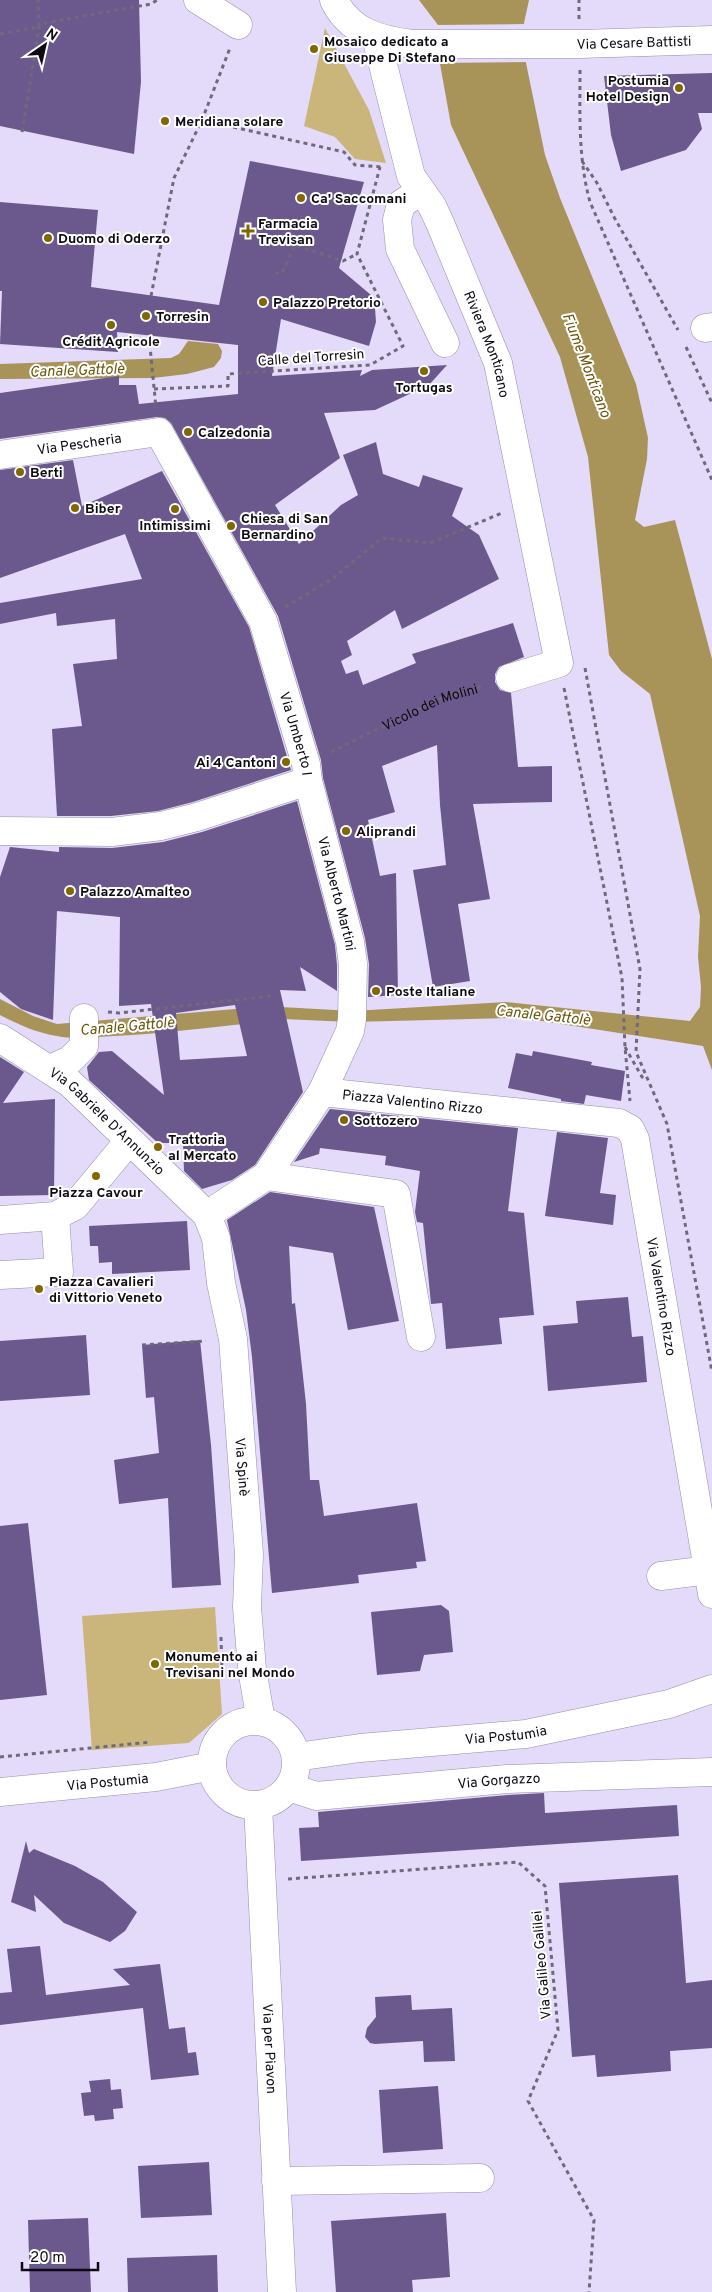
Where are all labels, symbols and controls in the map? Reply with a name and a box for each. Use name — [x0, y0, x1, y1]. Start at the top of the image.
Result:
north arrow — [20, 20, 70, 70]
text: N — [43, 26, 60, 45]
place label: Mosaico dedicato a Giuseppe Di Stefano — [324, 34, 456, 67]
street label: Via Cesare Battisti — [576, 34, 692, 54]
marker: Mosaico dedicato a Giuseppe Di Stefano — [308, 43, 320, 55]
place label: Postumia Hotel Design — [586, 73, 669, 106]
marker: Postumia Hotel Design — [673, 82, 685, 94]
place label: Meridiana solare — [175, 114, 284, 131]
marker: Meridiana solare — [159, 115, 171, 127]
place label: Ca' Saccomani — [311, 191, 406, 208]
marker: Ca' Saccomani — [295, 192, 307, 204]
place label: Farmacia Trevisan — [258, 216, 318, 249]
marker: Farmacia Trevisan — [242, 225, 254, 237]
place label: Duomo di Oderzo — [58, 231, 170, 248]
marker: Duomo di Oderzo — [42, 232, 54, 244]
street label: Riviera Monticano — [459, 289, 512, 400]
place label: Palazzo Pretorio — [273, 295, 381, 312]
marker: Palazzo Pretorio — [257, 296, 269, 308]
place label: Torresin — [156, 309, 209, 326]
marker: Torresin — [140, 310, 152, 322]
water label: Fiume Monticano — [557, 311, 614, 421]
marker: Crédit Agricole — [105, 319, 117, 331]
place label: Crédit Agricole — [62, 334, 160, 351]
street label: Calle del Torresin — [257, 346, 365, 371]
water label: Canale Gattolè — [29, 360, 125, 383]
marker: Tortugas — [418, 365, 430, 377]
place label: Tortugas — [395, 380, 453, 397]
place label: Calzedonia — [198, 425, 270, 442]
marker: Calzedonia — [182, 426, 194, 438]
street label: Via Pescheria — [36, 431, 123, 460]
place label: Berti — [30, 465, 63, 482]
marker: Berti — [14, 466, 26, 478]
place label: Biber — [85, 501, 121, 518]
marker: Biber — [69, 502, 81, 514]
marker: Intimissimi — [169, 503, 181, 515]
place label: Chiesa di San Bernardino — [241, 511, 328, 544]
place label: Intimissimi — [139, 518, 211, 535]
marker: Chiesa di San Bernardino — [225, 520, 237, 532]
street label: Vicolo dei Molini — [380, 681, 480, 736]
street label: Via Umberto I — [275, 690, 314, 777]
place label: Ai 4 Cantoni — [196, 755, 276, 772]
marker: Ai 4 Cantoni — [280, 756, 292, 768]
place label: Aliprandi — [356, 824, 416, 841]
marker: Aliprandi — [340, 825, 352, 837]
street label: Via Alberto Martini — [313, 835, 358, 952]
place label: Palazzo Amalteo — [80, 884, 190, 901]
marker: Palazzo Amalteo — [64, 885, 76, 897]
place label: Poste Italiane — [386, 984, 476, 1001]
marker: Poste Italiane — [370, 985, 382, 997]
water label: Canale Gattolè — [495, 1002, 591, 1031]
water label: Canale Gattolè — [79, 1014, 175, 1041]
street label: Via Gabriele D'Annunzio — [45, 1065, 168, 1180]
street label: Piazza Valentino Rizzo — [341, 1087, 484, 1119]
place label: Sottozero — [354, 1113, 418, 1130]
marker: Sottozero — [338, 1114, 350, 1126]
place label: Trattoria al Mercato — [168, 1132, 237, 1165]
marker: Trattoria al Mercato — [152, 1141, 164, 1153]
marker: Piazza Cavour — [90, 1170, 102, 1182]
place label: Piazza Cavour — [49, 1185, 143, 1202]
street label: Via Valentino Rizzo — [642, 1236, 679, 1357]
place label: Piazza Cavalieri di Vittorio Veneto — [49, 1274, 163, 1307]
marker: Piazza Cavalieri di Vittorio Veneto — [33, 1283, 45, 1295]
street label: Via Spinè — [230, 1437, 252, 1497]
place label: Monumento ai Trevisani nel Mondo — [165, 1649, 295, 1682]
marker: Monumento ai Trevisani nel Mondo — [149, 1658, 161, 1670]
street label: Via Postumia — [464, 1723, 548, 1749]
street label: Via Postumia — [66, 1771, 149, 1796]
street label: Via Gorgazzo — [457, 1771, 541, 1793]
street label: Via Galileo Galilei — [529, 1910, 556, 2020]
street label: Via per Piavon — [258, 2003, 279, 2094]
scale bar — [22, 2240, 99, 2272]
text: 20 m — [30, 2249, 65, 2268]

